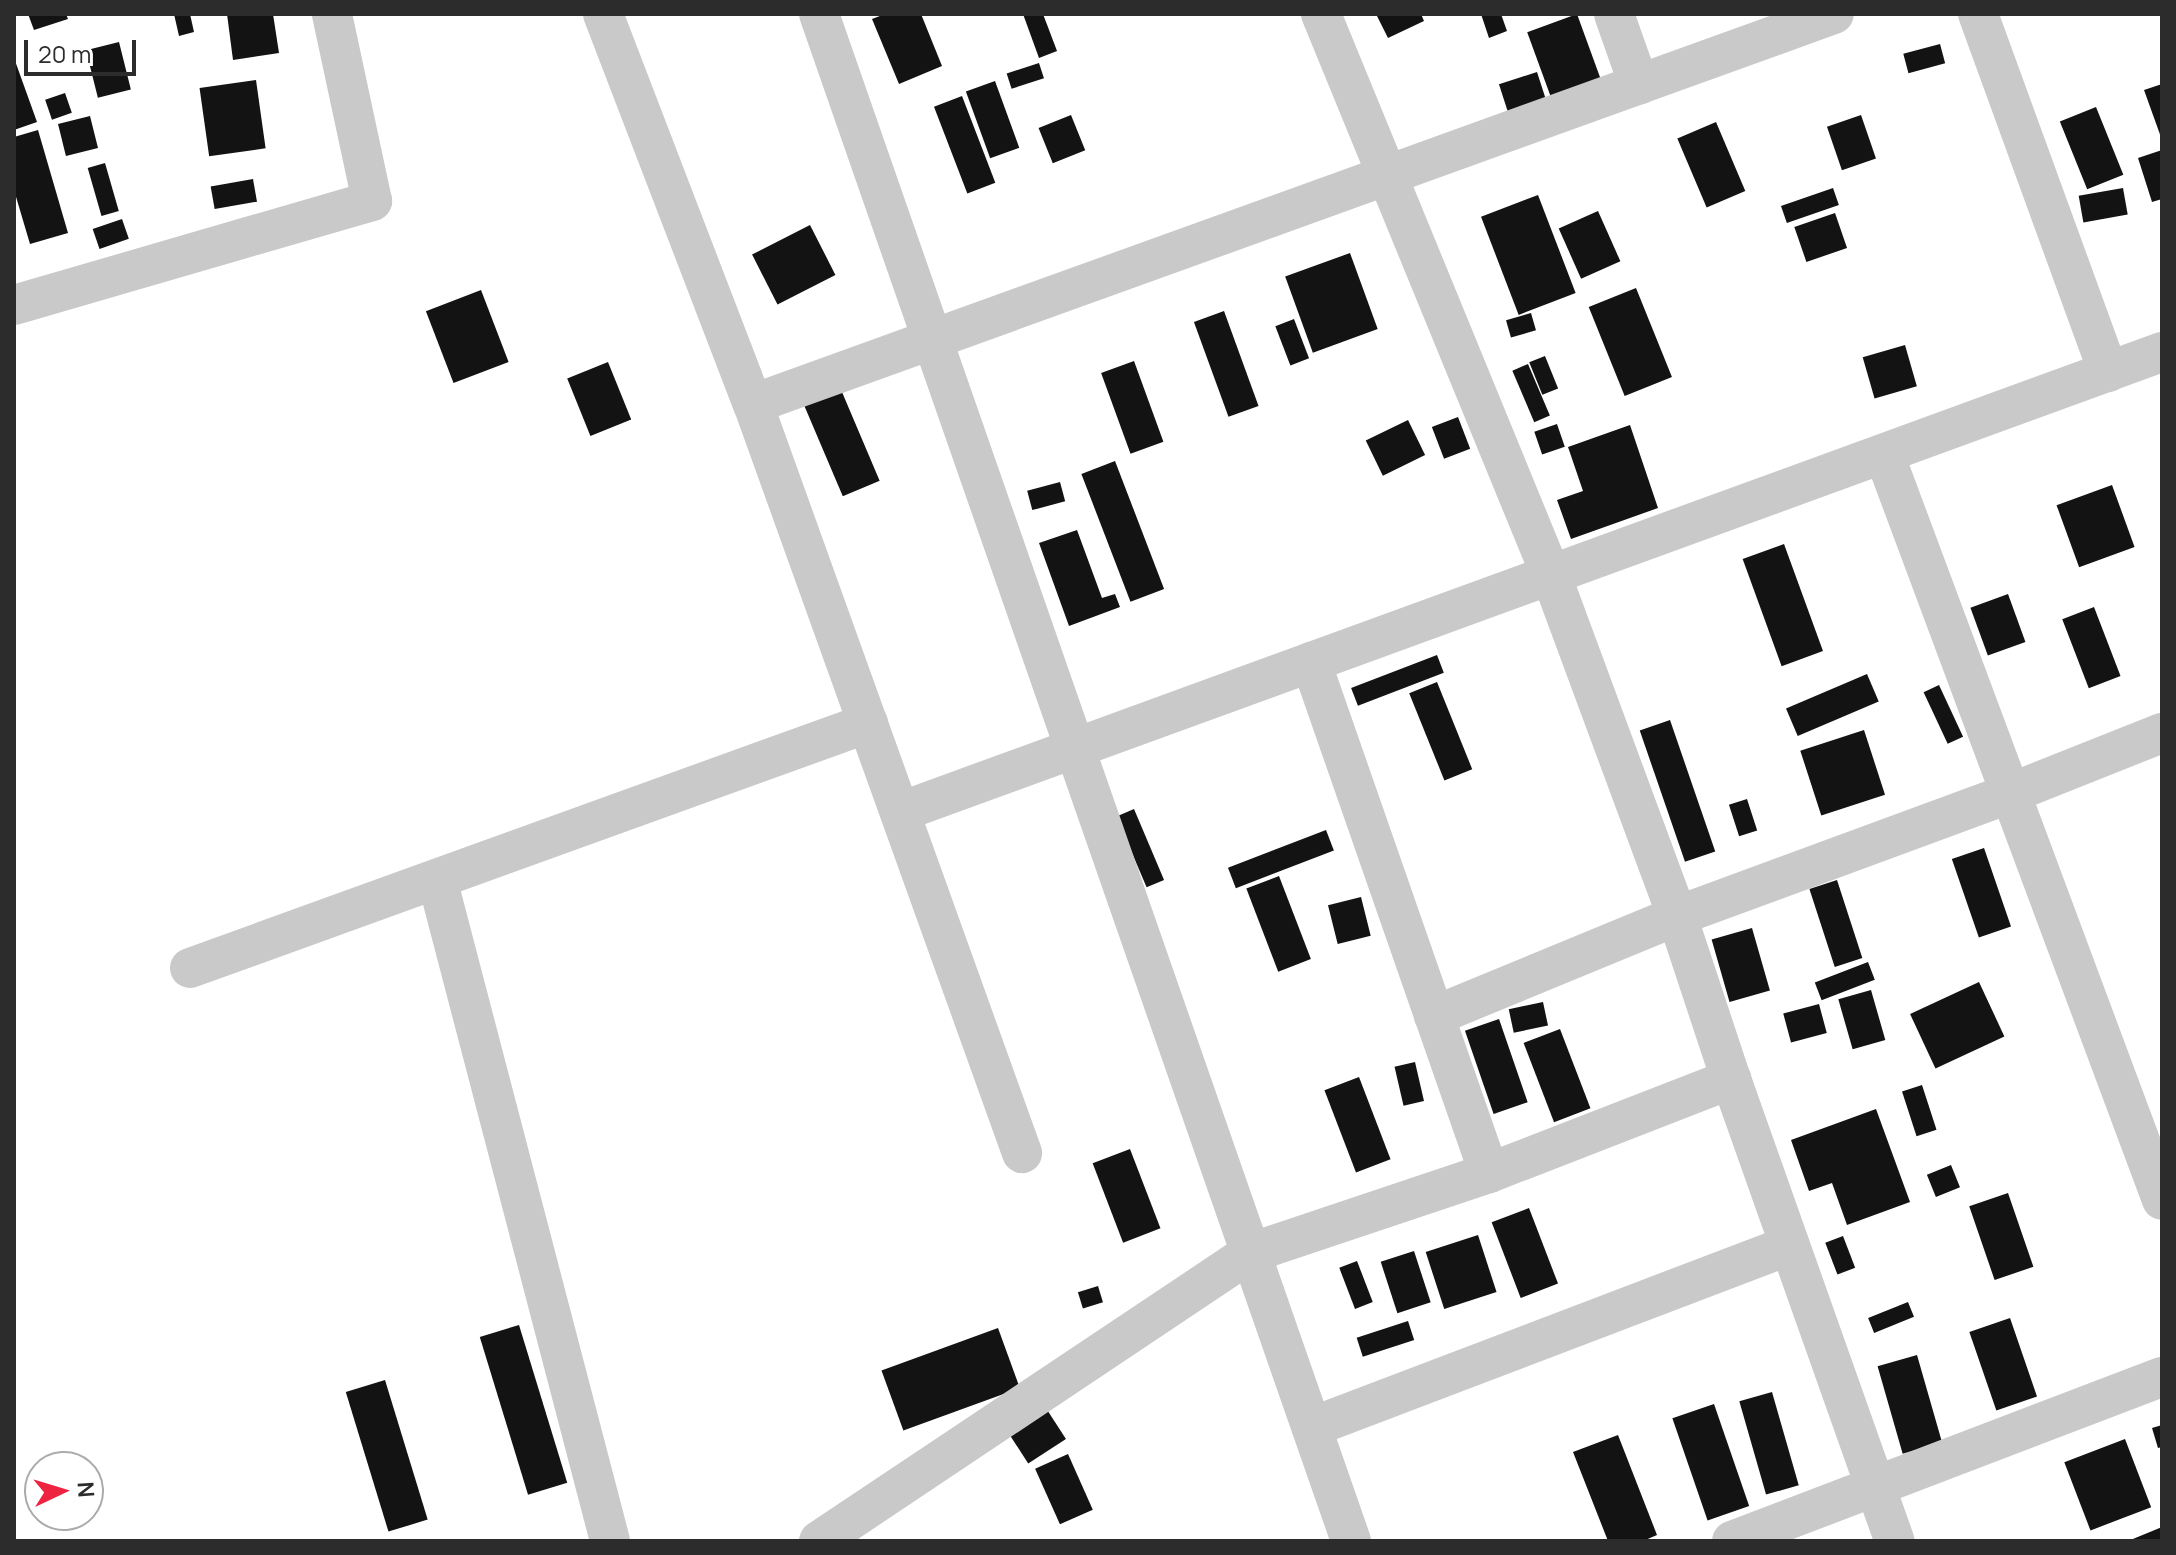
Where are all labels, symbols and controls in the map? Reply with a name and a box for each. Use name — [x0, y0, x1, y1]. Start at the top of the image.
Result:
scale bar — [28, 24, 140, 74]
text: 20 m — [38, 37, 91, 70]
north arrow — [24, 1451, 104, 1531]
text: N — [70, 1481, 101, 1498]

